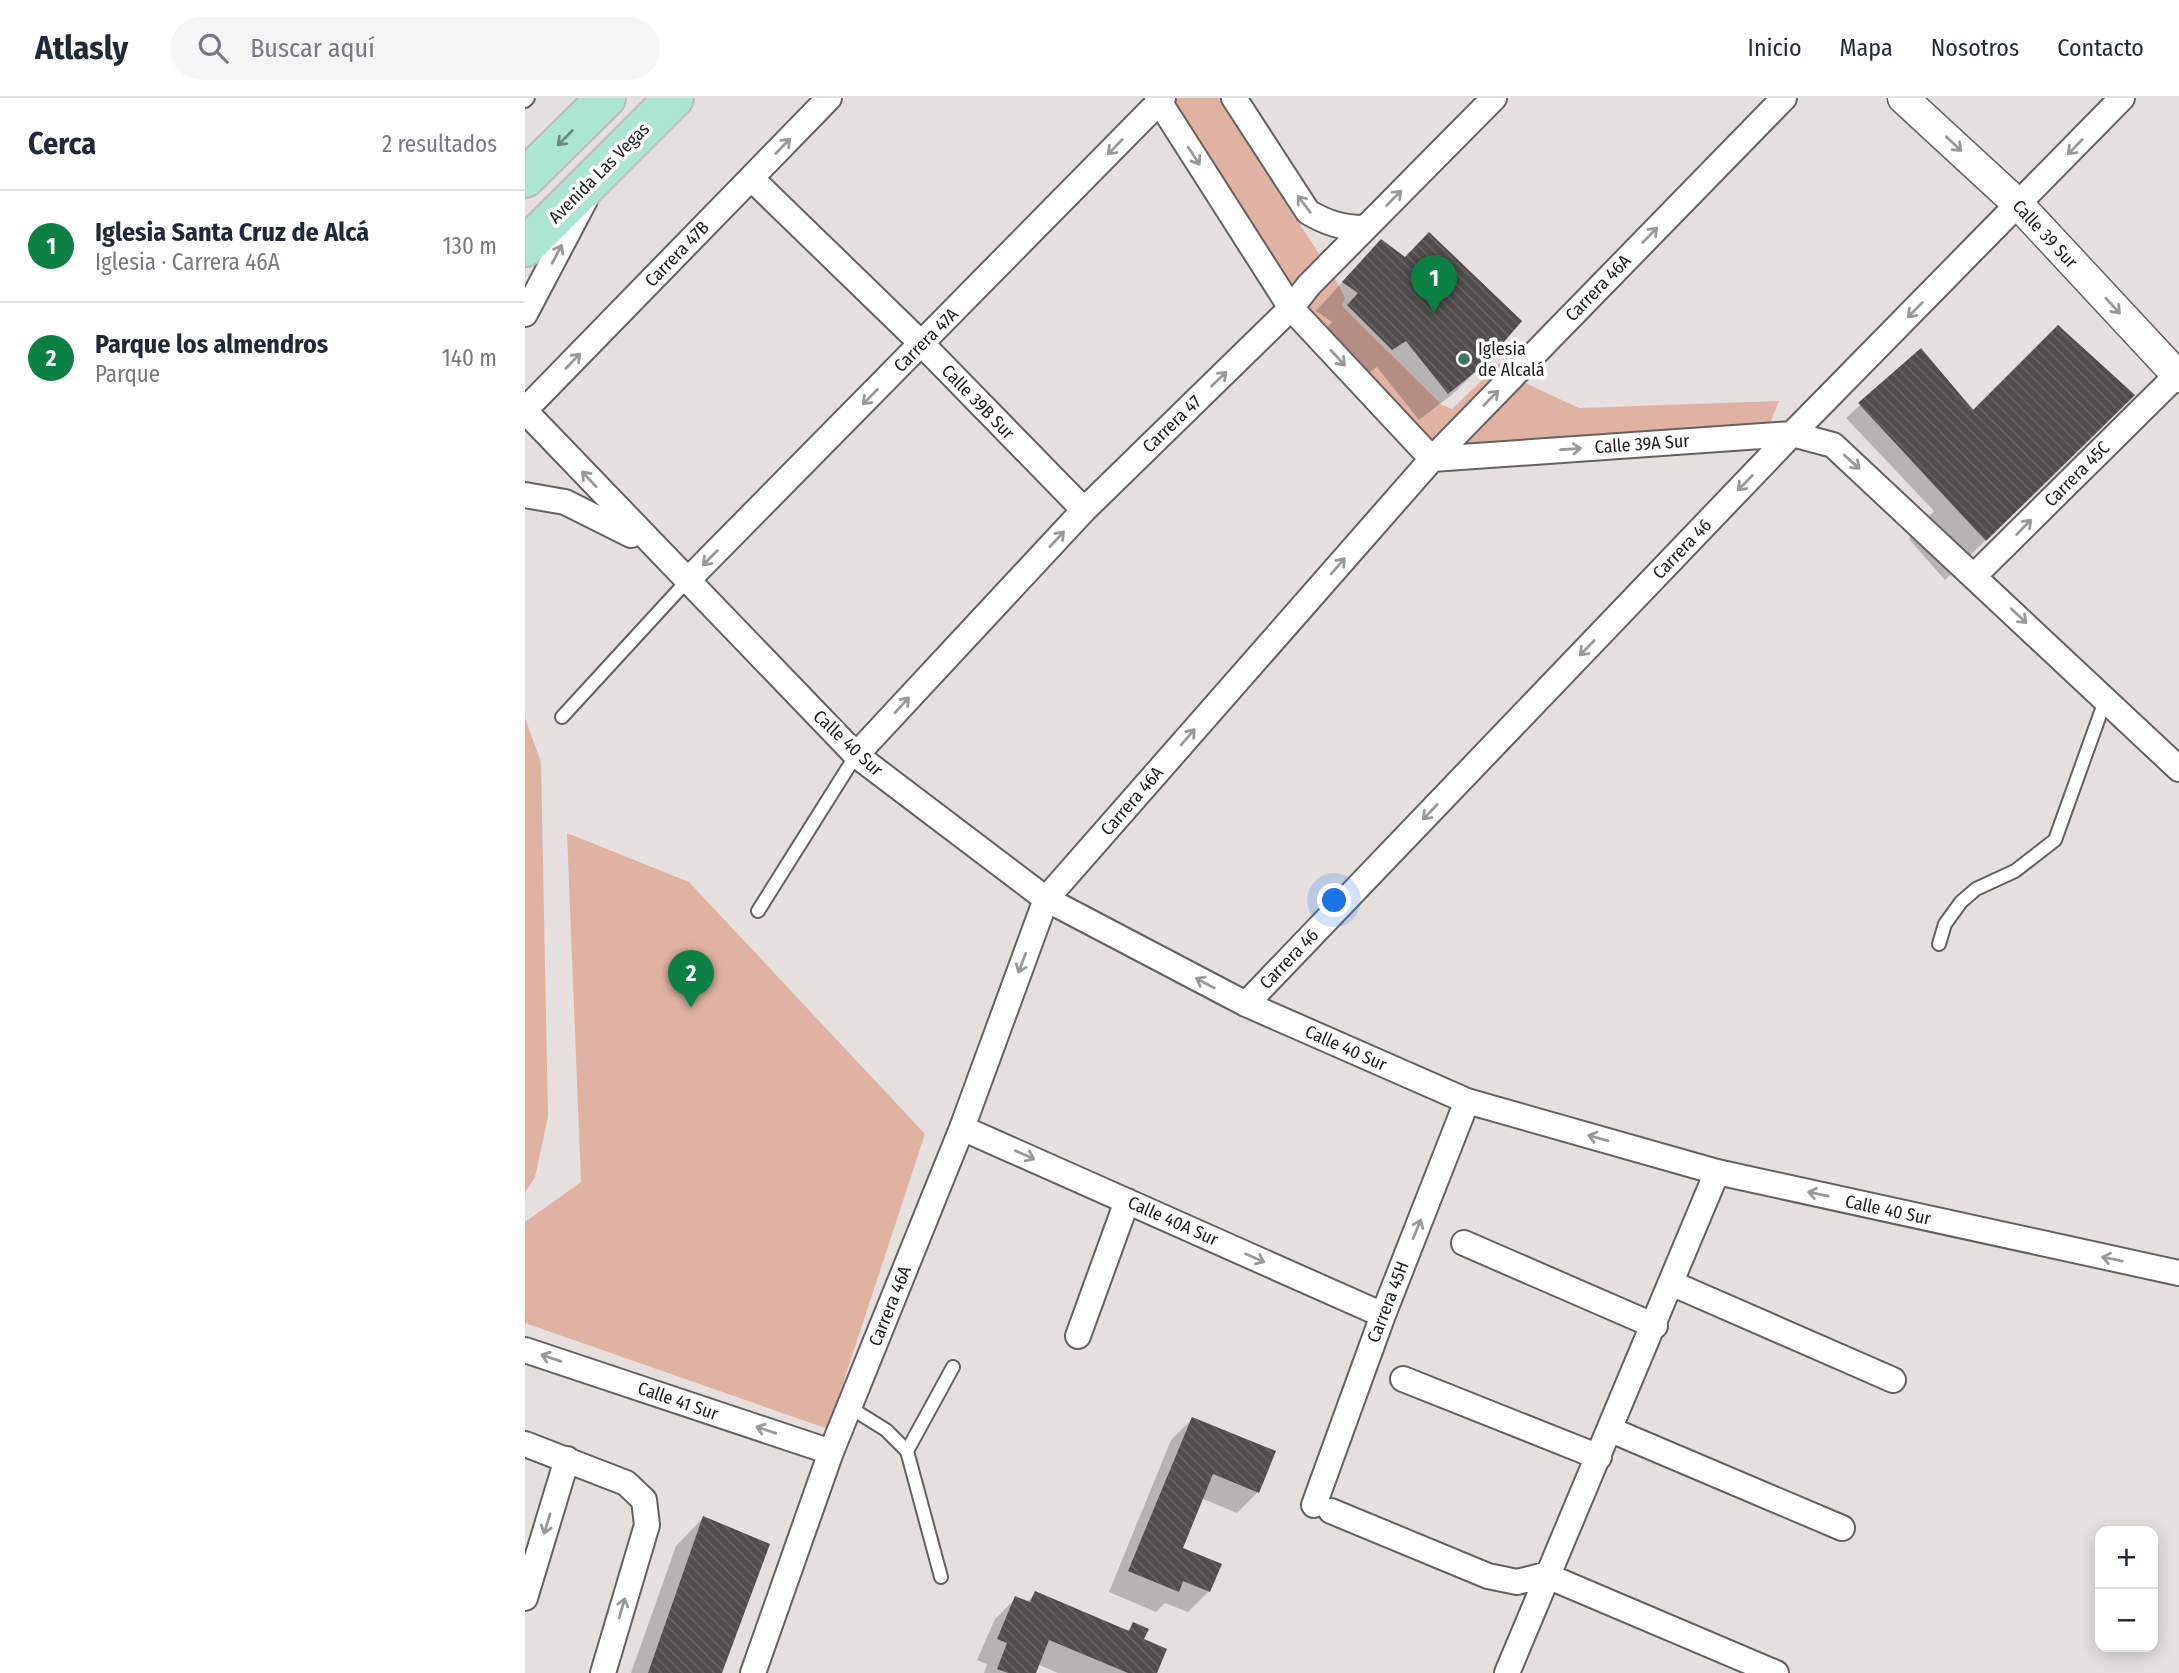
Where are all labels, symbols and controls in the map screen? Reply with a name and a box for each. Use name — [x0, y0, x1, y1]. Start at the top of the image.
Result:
search box — [170, 17, 660, 80]
text: Atlasly — [35, 28, 128, 68]
icon: search — [194, 29, 232, 67]
text: Buscar aquí — [250, 33, 375, 64]
text: Inicio — [1748, 34, 1802, 62]
text: Mapa — [1840, 34, 1893, 62]
text: Nosotros — [1931, 34, 2019, 62]
text: Contacto — [2057, 34, 2144, 62]
street label: Avenida Las Vegas — [544, 118, 654, 228]
text: Cerca — [28, 126, 96, 162]
one-way arrow — [557, 129, 574, 146]
text: 2 resultados — [382, 130, 497, 158]
one-way arrow — [1945, 136, 1962, 153]
one-way arrow — [774, 137, 791, 154]
one-way arrow — [1106, 138, 1123, 155]
one-way arrow — [2066, 138, 2083, 155]
one-way arrow — [1187, 145, 1201, 165]
one-way arrow — [1385, 189, 1402, 206]
one-way arrow — [1297, 195, 1311, 214]
street label: Calle 39 Sur — [2008, 195, 2083, 273]
street label: Carrera 47B — [640, 216, 714, 291]
text: Iglesia Santa Cruz de Alcá — [95, 217, 369, 248]
one-way arrow — [1641, 227, 1658, 244]
text: 1 — [46, 232, 56, 260]
text: 130 m — [443, 232, 497, 260]
one-way arrow — [550, 244, 564, 265]
text: Iglesia · Carrera 46A — [95, 248, 280, 276]
street label: Carrera 46A — [1561, 250, 1636, 326]
pin: 1 — [1411, 255, 1457, 313]
one-way arrow — [2105, 297, 2121, 315]
one-way arrow — [1907, 301, 1924, 318]
street label: Carrera 47A — [889, 303, 963, 377]
text: Parque los almendros — [95, 329, 328, 360]
place label: Iglesia de Alcalá — [1478, 338, 1545, 381]
text: 2 — [46, 344, 56, 372]
text: 140 m — [442, 344, 497, 372]
one-way arrow — [1330, 349, 1346, 367]
marker: Iglesia de Alcalá — [1456, 351, 1472, 367]
one-way arrow — [564, 353, 581, 370]
text: Parque — [95, 360, 160, 388]
street label: Calle 39B Sur — [937, 360, 1020, 445]
one-way arrow — [1210, 370, 1227, 387]
one-way arrow — [862, 388, 879, 405]
one-way arrow — [1482, 390, 1499, 407]
street label: Carrera 47 — [1138, 391, 1206, 457]
street label: Calle 39A Sur — [1594, 430, 1691, 458]
street label: Carrera 45C — [2040, 437, 2114, 511]
one-way arrow — [1559, 442, 1581, 455]
one-way arrow — [1843, 454, 1861, 470]
one-way arrow — [581, 471, 598, 489]
one-way arrow — [1736, 475, 1753, 492]
street label: Carrera 46 — [1648, 514, 1716, 584]
one-way arrow — [2015, 518, 2032, 535]
one-way arrow — [1049, 531, 1066, 548]
one-way arrow — [702, 549, 719, 566]
one-way arrow — [1329, 558, 1346, 575]
one-way arrow — [2010, 608, 2027, 625]
one-way arrow — [1579, 639, 1596, 656]
one-way arrow — [894, 697, 911, 714]
street label: Calle 40 Sur — [809, 705, 888, 781]
one-way arrow — [1179, 729, 1195, 747]
street label: Carrera 46A — [1096, 761, 1168, 840]
one-way arrow — [1421, 803, 1438, 820]
your location — [1317, 883, 1351, 917]
street label: Carrera 46 — [1255, 924, 1323, 994]
pin: 2 — [668, 950, 714, 1008]
one-way arrow — [1015, 952, 1027, 974]
one-way arrow — [1195, 976, 1216, 989]
street label: Calle 40 Sur — [1302, 1020, 1391, 1076]
one-way arrow — [1587, 1131, 1609, 1144]
one-way arrow — [1014, 1149, 1035, 1162]
one-way arrow — [1807, 1187, 1830, 1201]
street label: Calle 40 Sur — [1843, 1190, 1934, 1230]
street label: Calle 40A Sur — [1124, 1191, 1222, 1251]
one-way arrow — [1411, 1219, 1424, 1241]
one-way arrow — [2101, 1251, 2124, 1265]
one-way arrow — [1244, 1252, 1265, 1265]
street label: Carrera 45H — [1362, 1258, 1414, 1346]
street label: Carrera 46A — [864, 1262, 916, 1349]
one-way arrow — [540, 1351, 562, 1363]
street label: Calle 41 Sur — [635, 1377, 722, 1425]
one-way arrow — [756, 1423, 778, 1436]
one-way arrow — [540, 1513, 553, 1535]
map controls — [2095, 1526, 2158, 1652]
button: + — [2095, 1526, 2158, 1589]
button: − — [2095, 1589, 2158, 1652]
one-way arrow — [617, 1597, 630, 1619]

